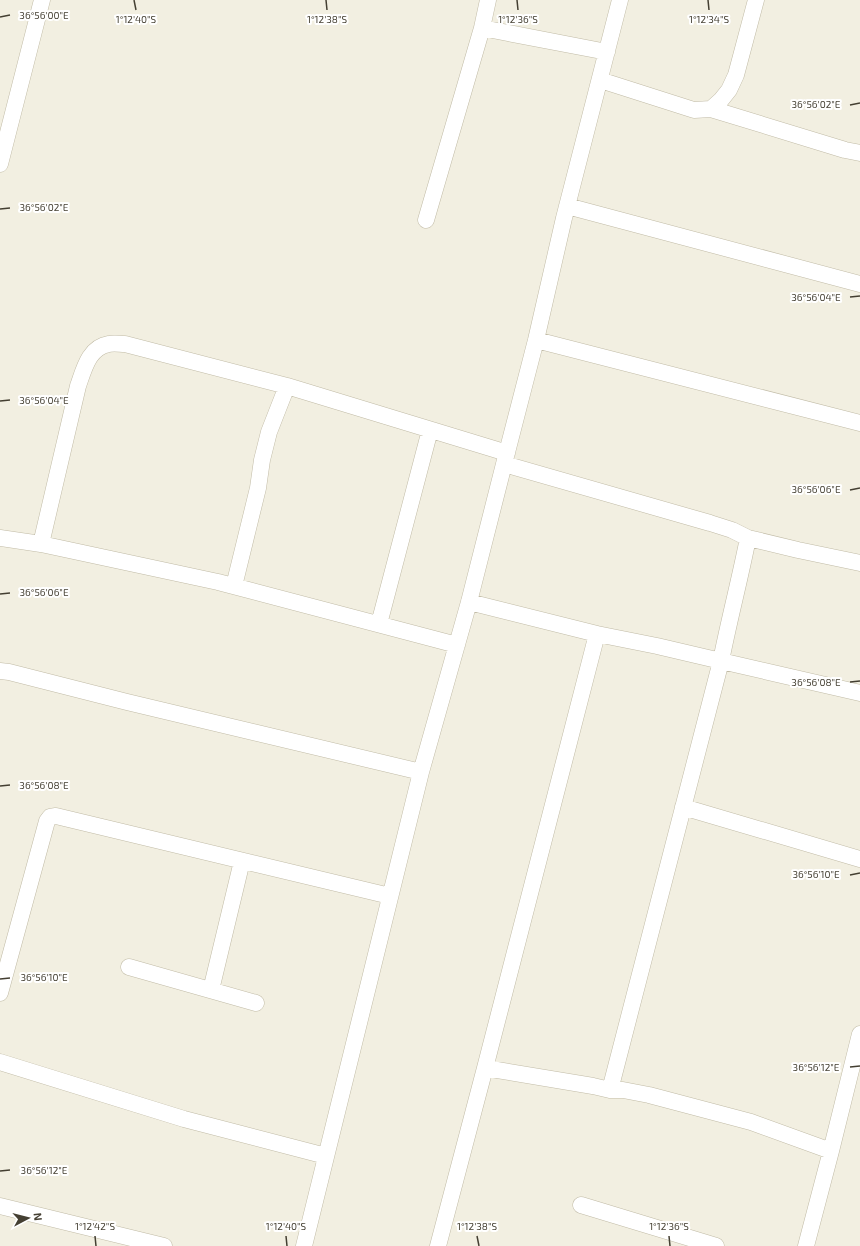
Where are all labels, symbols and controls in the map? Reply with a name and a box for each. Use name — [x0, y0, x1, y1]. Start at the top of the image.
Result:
text: 36°56'00"E — [19, 9, 69, 21]
text: 1°12'40"S — [116, 13, 157, 25]
text: 1°12'38"S — [307, 13, 347, 25]
text: 1°12'36"S — [498, 13, 538, 25]
text: 1°12'34"S — [689, 13, 729, 25]
text: 36°56'02"E — [792, 98, 841, 110]
text: 36°56'02"E — [20, 201, 69, 213]
text: 36°56'04"E — [791, 291, 841, 303]
text: 36°56'04"E — [19, 394, 69, 406]
text: 36°56'06"E — [792, 483, 841, 495]
text: 36°56'06"E — [20, 586, 69, 598]
text: 36°56'08"E — [791, 676, 841, 688]
text: 36°56'08"E — [19, 779, 69, 791]
text: 36°56'10"E — [792, 868, 840, 880]
text: 36°56'10"E — [20, 971, 68, 983]
text: 36°56'12"E — [793, 1061, 840, 1073]
text: 36°56'12"E — [21, 1164, 68, 1176]
north arrow — [8, 1198, 48, 1238]
text: N — [31, 1212, 45, 1222]
text: 1°12'42"S — [75, 1220, 115, 1232]
text: 1°12'40"S — [266, 1220, 307, 1232]
text: 1°12'38"S — [457, 1220, 497, 1232]
text: 1°12'36"S — [649, 1220, 689, 1232]

